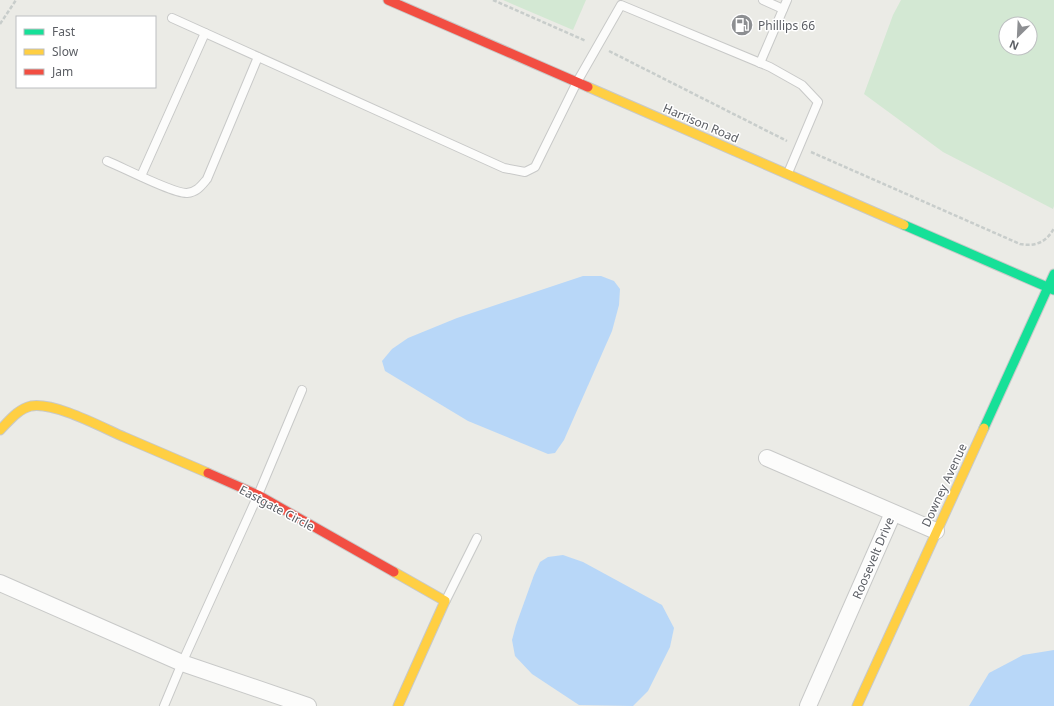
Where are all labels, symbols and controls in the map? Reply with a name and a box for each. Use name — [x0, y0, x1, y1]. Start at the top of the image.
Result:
fuel station icon: Phillips 66 — [729, 12, 755, 38]
legend — [16, 16, 156, 88]
north arrow — [998, 16, 1038, 56]
place label: Phillips 66 — [758, 17, 815, 34]
text: Fast — [52, 23, 76, 40]
text: N — [1007, 37, 1021, 54]
text: Slow — [52, 43, 79, 60]
text: Jam — [51, 63, 73, 80]
street label: Harrison Road — [660, 99, 742, 147]
street label: Downey Avenue — [917, 440, 971, 530]
street label: Eastgate Circle — [236, 481, 318, 535]
street label: Roosevelt Drive — [848, 514, 898, 602]

